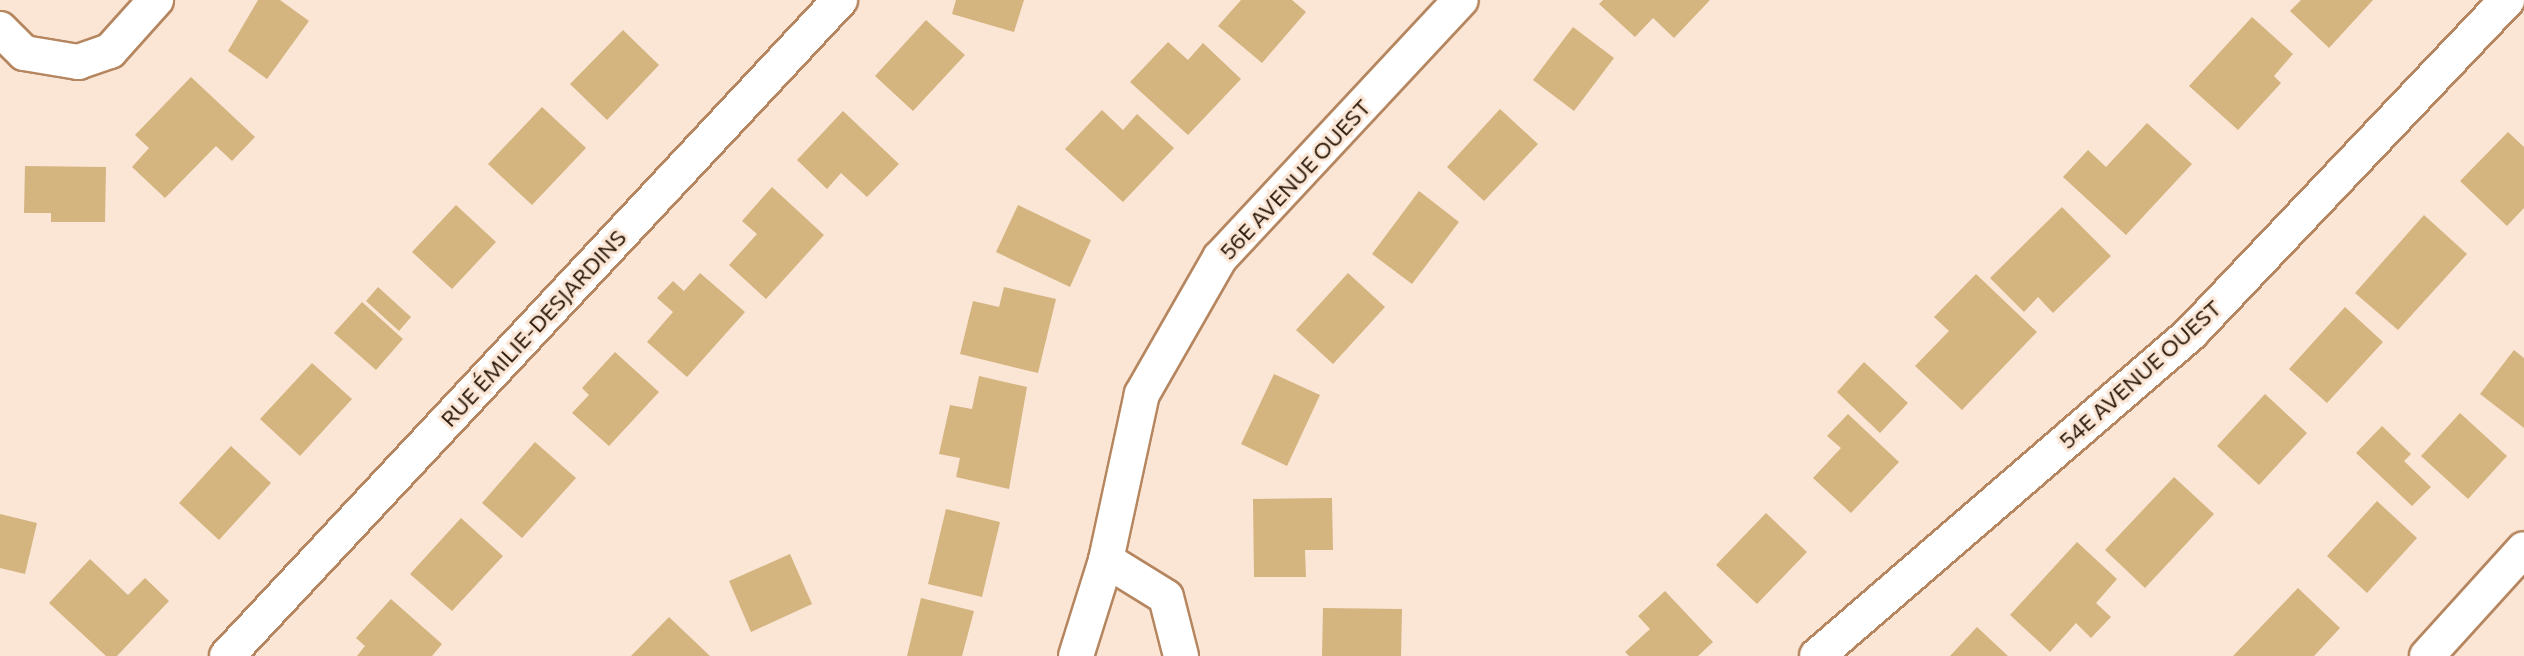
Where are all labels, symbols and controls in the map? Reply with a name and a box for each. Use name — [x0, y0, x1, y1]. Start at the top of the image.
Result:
street label: 56E AVENUE OUEST — [1214, 94, 1376, 264]
street label: RUE ÉMILIE-DESJARDINS — [435, 224, 631, 432]
street label: 54E AVENUE OUEST — [2054, 294, 2226, 454]

